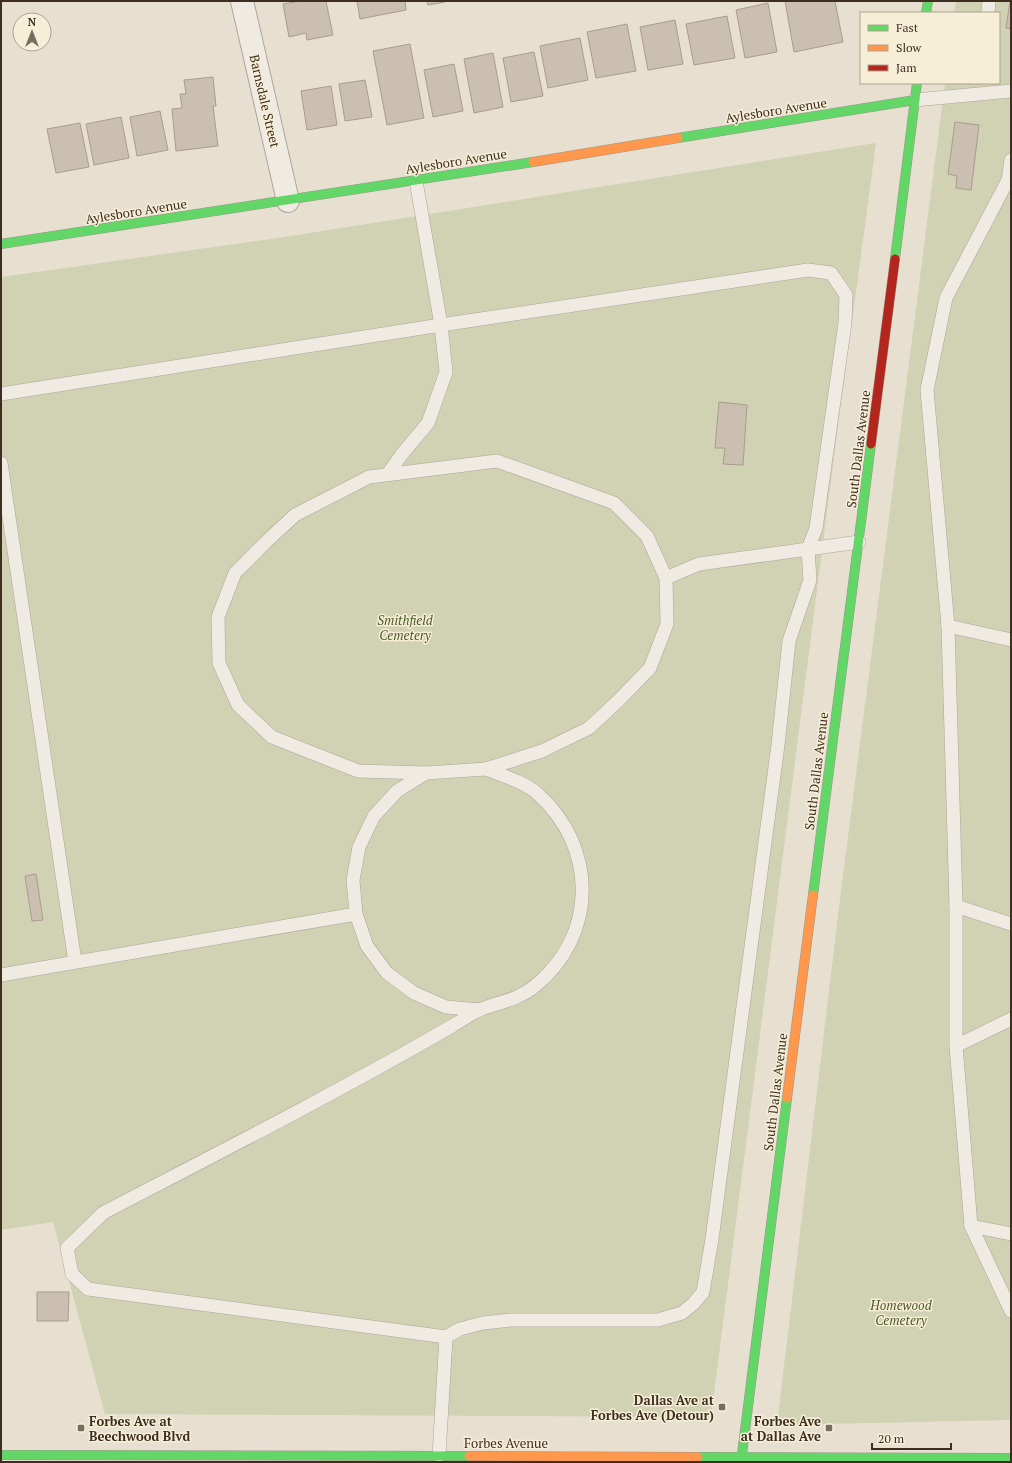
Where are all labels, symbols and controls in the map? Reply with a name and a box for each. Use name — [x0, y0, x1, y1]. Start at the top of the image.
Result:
north arrow — [12, 12, 52, 52]
legend — [860, 12, 1000, 84]
text: N — [28, 15, 37, 29]
text: Fast — [896, 20, 919, 35]
text: Slow — [896, 40, 922, 55]
street label: Barnsdale Street — [246, 53, 284, 149]
text: Jam — [896, 60, 917, 75]
street label: Aylesboro Avenue — [724, 93, 828, 127]
street label: Aylesboro Avenue — [404, 144, 508, 178]
street label: Aylesboro Avenue — [84, 194, 188, 228]
street label: South Dallas Avenue — [842, 389, 874, 509]
park label: Smithfield Cemetery — [377, 611, 434, 644]
street label: South Dallas Avenue — [800, 711, 832, 831]
street label: South Dallas Avenue — [759, 1032, 791, 1152]
park label: Homewood Cemetery — [869, 1296, 933, 1329]
place label: Dallas Ave at Forbes Ave (Detour) — [591, 1391, 715, 1424]
marker: Dallas Ave at Forbes Ave (Detour) — [717, 1402, 727, 1412]
place label: Forbes Ave at Beechwood Blvd — [89, 1412, 191, 1445]
place label: Forbes Ave at Dallas Ave — [741, 1412, 821, 1445]
marker: Forbes Ave at Beechwood Blvd — [76, 1423, 86, 1433]
marker: Forbes Ave at Dallas Ave — [824, 1423, 834, 1433]
scale bar — [872, 1425, 951, 1451]
text: 20 m — [878, 1431, 905, 1446]
street label: Forbes Avenue — [464, 1434, 548, 1452]

